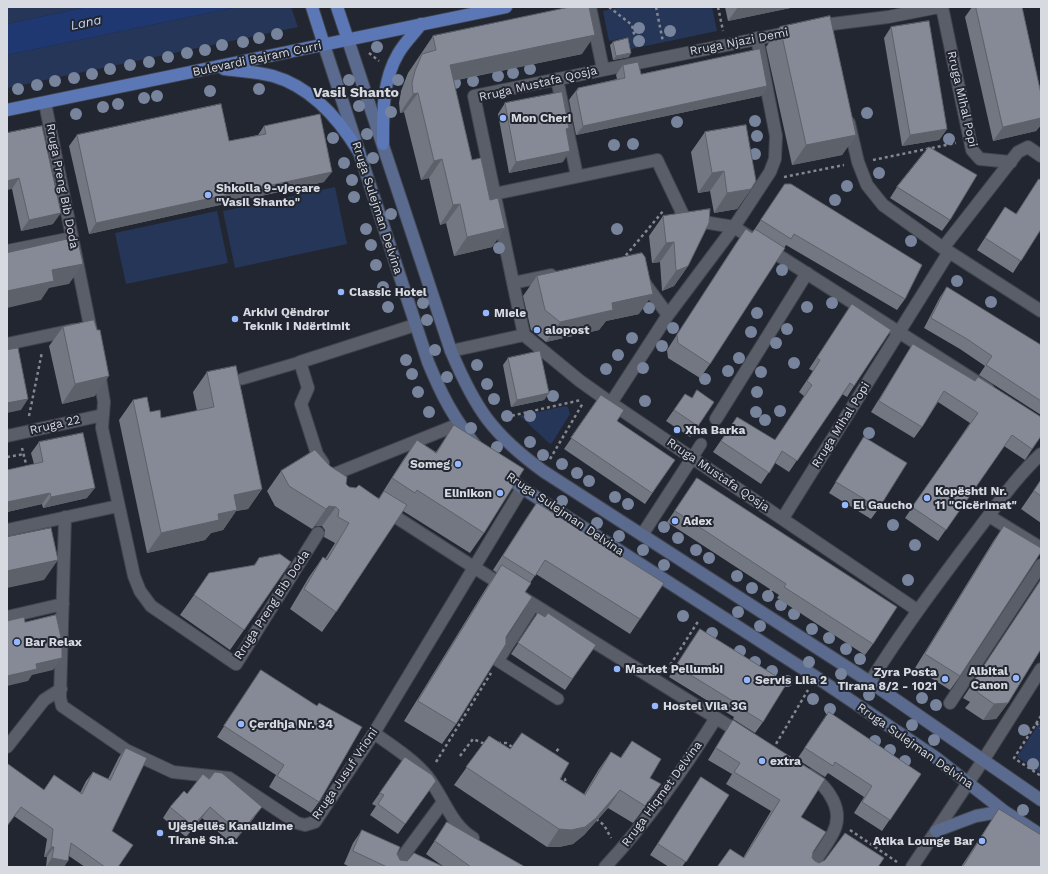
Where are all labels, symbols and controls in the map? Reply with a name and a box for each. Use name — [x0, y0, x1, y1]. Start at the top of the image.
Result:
water label: Lana — [69, 12, 103, 34]
street label: Rruga Njazi Demi — [688, 25, 790, 59]
street label: Bulevardi Bajram Curri — [191, 38, 323, 80]
street label: Rruga Mihal Popi — [944, 50, 980, 148]
street label: Rruga Mustafa Qosja — [478, 63, 598, 105]
district label: Vasil Shanto — [313, 85, 399, 101]
place label: Mon Cheri — [511, 111, 571, 125]
marker: Mon Cheri — [498, 113, 508, 123]
street label: Rruga Preng Bib Doda — [43, 122, 81, 250]
street label: Rruga Sulejman Delvina — [349, 140, 405, 276]
place label: Shkolla 9-vjeçare "Vasil Shanto" — [216, 181, 320, 209]
marker: Shkolla 9-vjeçare "Vasil Shanto" — [203, 190, 213, 200]
place label: Classic Hotel — [349, 285, 427, 299]
marker: Classic Hotel — [336, 287, 346, 297]
place label: Arkivi Qëndror Teknik i Ndërtimit — [243, 305, 350, 333]
place label: Miele — [494, 306, 526, 320]
marker: Miele — [481, 308, 491, 318]
marker: Arkivi Qëndror Teknik i Ndërtimit — [230, 314, 240, 324]
place label: alopost — [545, 323, 589, 337]
marker: alopost — [532, 325, 542, 335]
street label: Rruga Mihal Popi — [809, 380, 873, 470]
street label: Rruga 22 — [28, 412, 82, 438]
place label: Xha Barka — [685, 423, 745, 437]
marker: Xha Barka — [672, 425, 682, 435]
street label: Rruga Mustafa Qosja — [664, 435, 772, 515]
place label: Someg — [410, 457, 450, 471]
marker: Someg — [453, 459, 463, 469]
street label: Rruga Sulejman Delvina — [503, 469, 627, 559]
place label: Kopështi Nr. 11 "Cicërimat" — [935, 484, 1017, 512]
place label: Elinikon — [444, 486, 492, 500]
marker: Elinikon — [495, 488, 505, 498]
marker: Kopështi Nr. 11 "Cicërimat" — [922, 493, 932, 503]
place label: El Gaucho — [853, 498, 912, 512]
marker: El Gaucho — [840, 500, 850, 510]
place label: Adex — [683, 514, 712, 528]
marker: Adex — [670, 516, 680, 526]
street label: Rruga Preng Bib Doda — [231, 548, 313, 662]
place label: Bar Relax — [25, 635, 82, 649]
marker: Bar Relax — [12, 637, 22, 647]
place label: Market Pellumbi — [625, 662, 723, 676]
marker: Market Pellumbi — [612, 664, 622, 674]
place label: Albital Canon — [969, 664, 1008, 692]
place label: Zyra Posta Tirana 8/2 - 1021 — [837, 665, 937, 693]
place label: Servis Lila 2 — [755, 673, 827, 687]
marker: Albital Canon — [1011, 673, 1021, 683]
marker: Zyra Posta Tirana 8/2 - 1021 — [940, 674, 950, 684]
marker: Servis Lila 2 — [742, 675, 752, 685]
place label: Hostel Vila 3G — [663, 699, 747, 713]
street label: Rruga Sulejman Delvina — [854, 700, 976, 792]
marker: Hostel Vila 3G — [650, 701, 660, 711]
place label: Çerdhja Nr. 34 — [249, 717, 333, 731]
marker: Çerdhja Nr. 34 — [236, 719, 246, 729]
street label: Rruga Jusuf Vrioni — [309, 725, 381, 823]
street label: Rruga Hiqmet Delvina — [619, 738, 705, 850]
place label: extra — [770, 754, 801, 768]
marker: extra — [757, 756, 767, 766]
place label: Ujësjellës Kanalizime Tiranë Sh.a. — [168, 819, 293, 847]
marker: Ujësjellës Kanalizime Tiranë Sh.a. — [155, 828, 165, 838]
place label: Atika Lounge Bar — [873, 834, 974, 848]
marker: Atika Lounge Bar — [977, 836, 987, 846]

